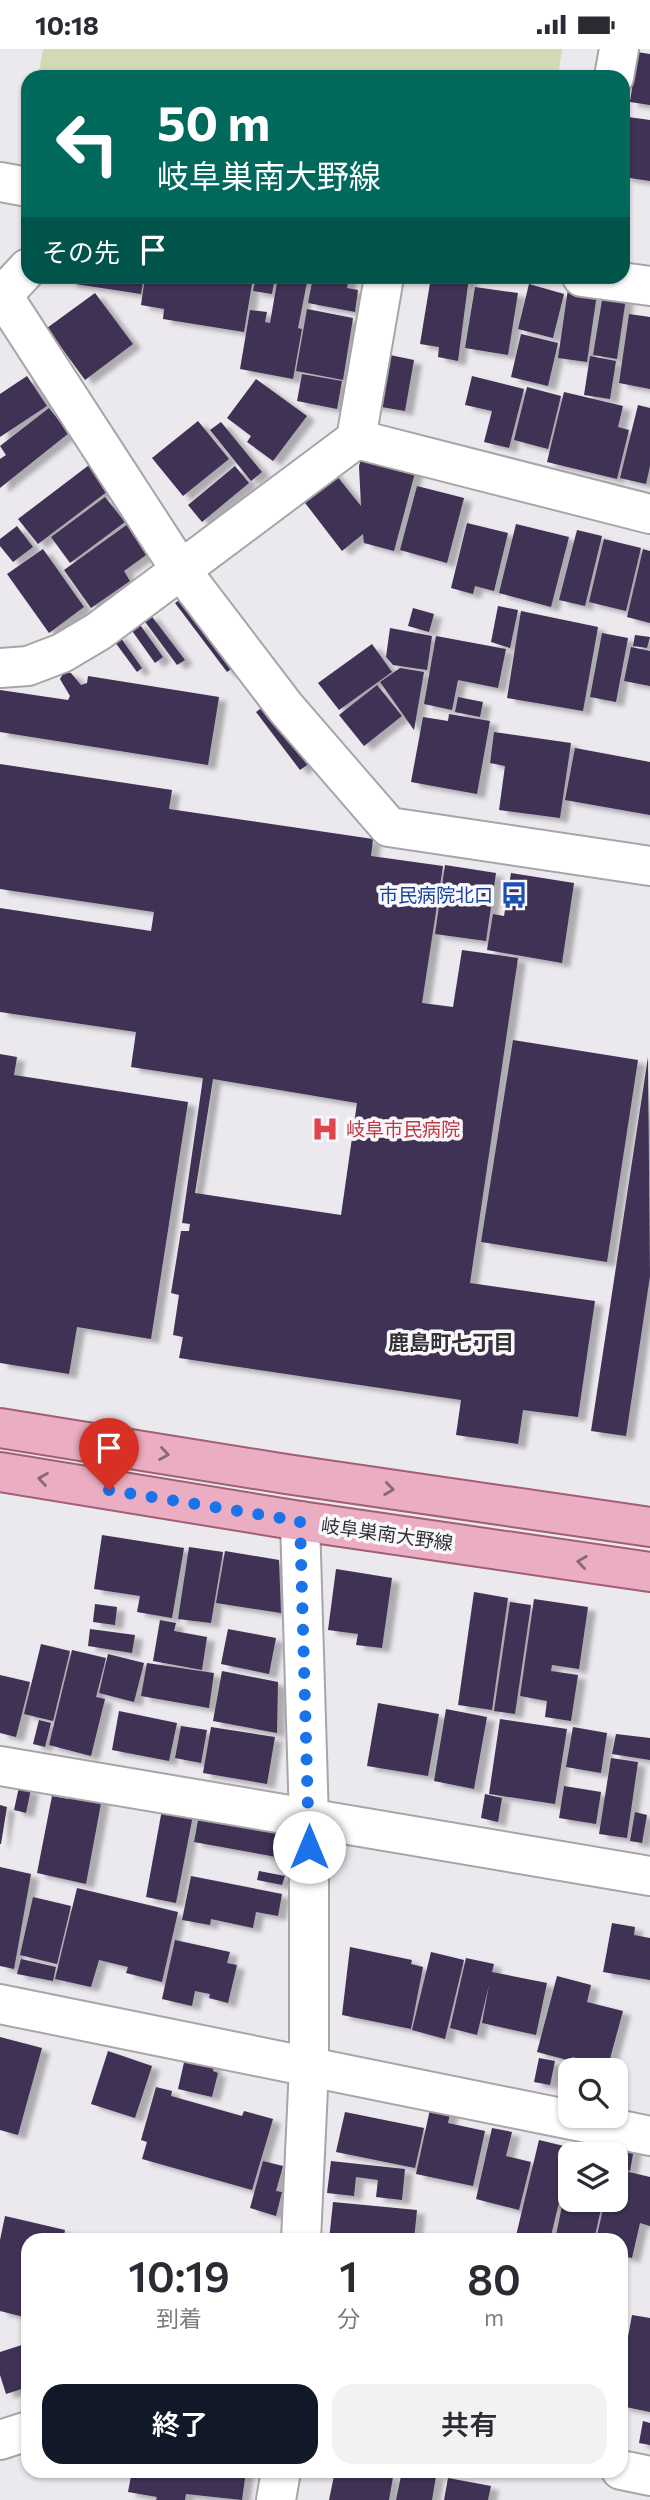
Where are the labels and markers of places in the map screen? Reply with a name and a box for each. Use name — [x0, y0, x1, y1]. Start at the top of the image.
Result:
bus stop icon: 市民病院北口 — [499, 880, 529, 910]
place label: 市民病院北口 — [379, 883, 493, 906]
hospital icon: 岐阜市民病院 — [310, 1114, 340, 1144]
place label: 岐阜市民病院 — [346, 1117, 460, 1140]
pin — [79, 1418, 139, 1490]

